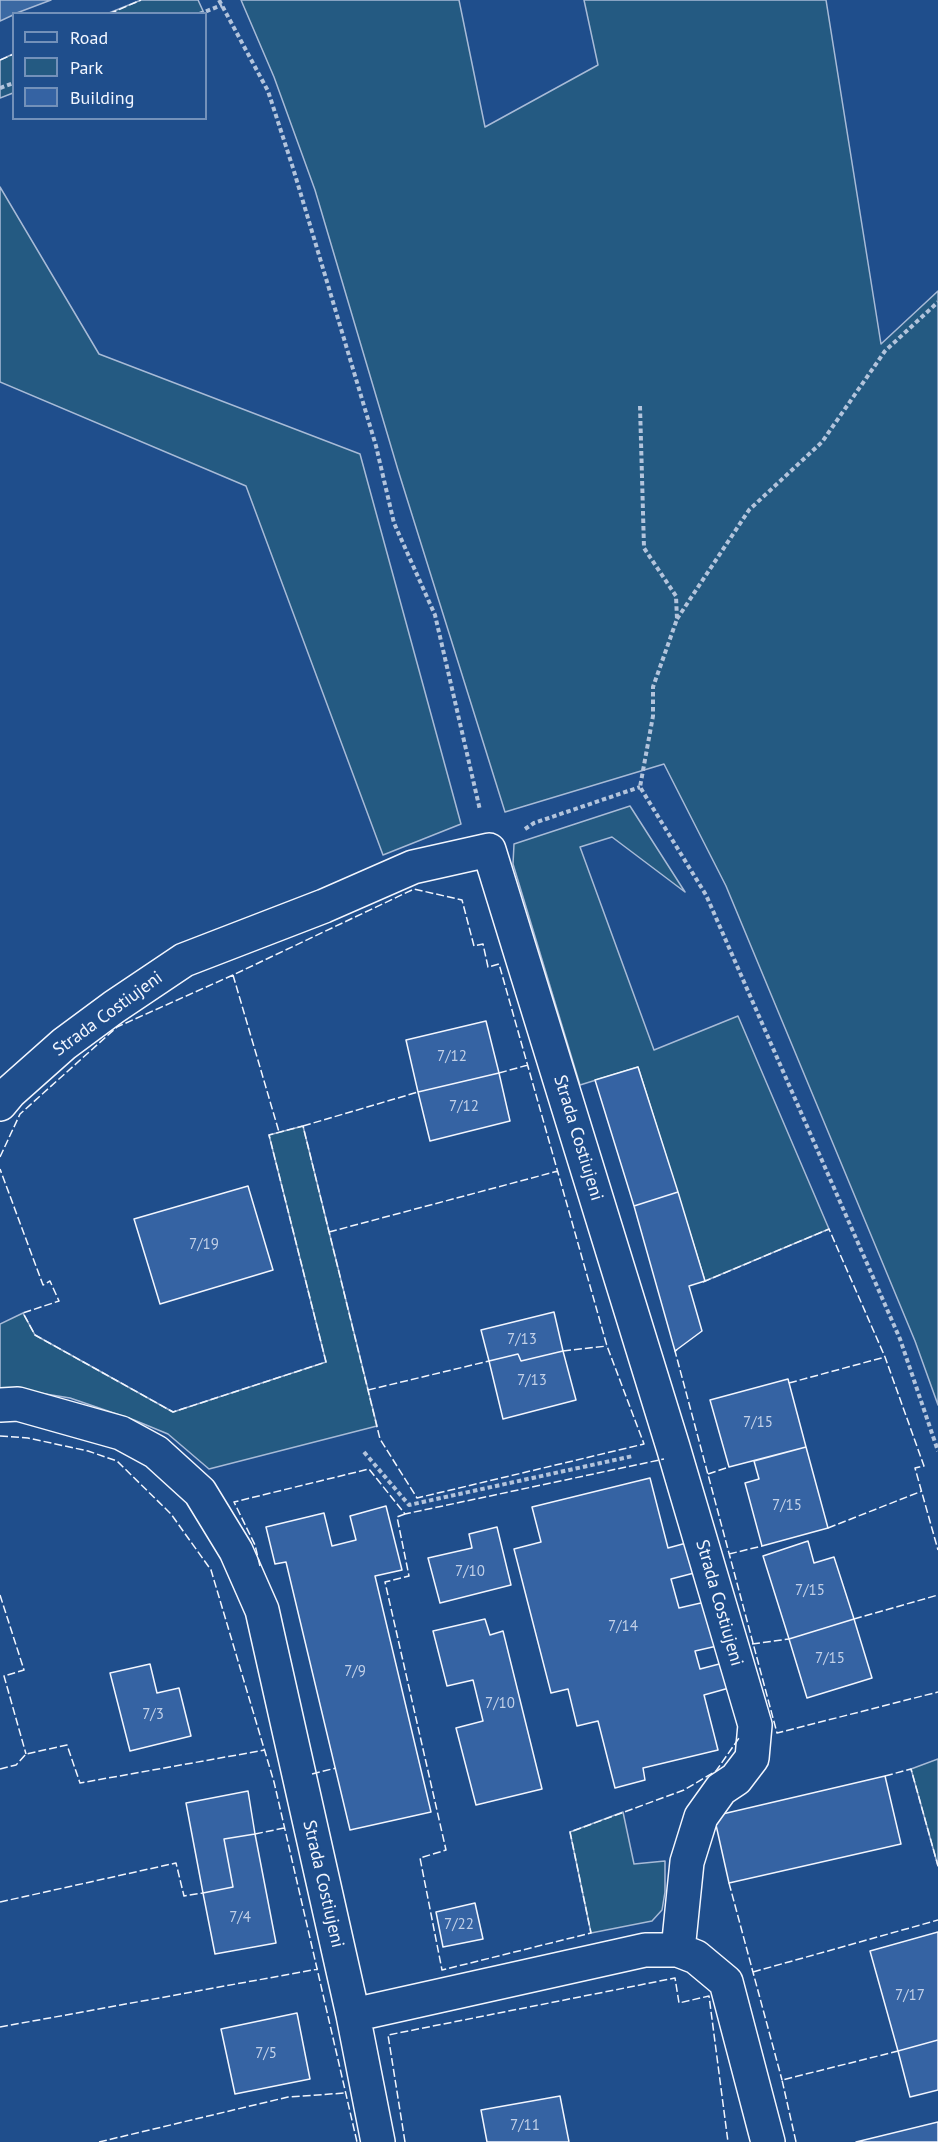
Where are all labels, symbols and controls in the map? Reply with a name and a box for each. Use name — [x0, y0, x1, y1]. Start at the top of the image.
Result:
legend — [12, 12, 207, 120]
text: Road — [70, 26, 108, 49]
text: Park — [70, 56, 103, 79]
text: Building — [70, 86, 134, 109]
street label: Strada Costiujeni — [49, 967, 167, 1061]
house number: 7/12 — [437, 1048, 467, 1066]
street label: Strada Costiujeni — [549, 1073, 607, 1203]
house number: 7/12 — [449, 1098, 479, 1116]
house number: 7/19 — [189, 1236, 219, 1254]
house number: 7/13 — [507, 1331, 537, 1349]
house number: 7/13 — [517, 1372, 547, 1390]
house number: 7/15 — [743, 1414, 773, 1432]
house number: 7/15 — [772, 1497, 802, 1515]
street label: Strada Costiujeni — [691, 1537, 747, 1669]
house number: 7/10 — [455, 1563, 485, 1581]
house number: 7/15 — [795, 1582, 825, 1600]
house number: 7/14 — [608, 1618, 638, 1636]
house number: 7/15 — [815, 1650, 845, 1668]
house number: 7/9 — [344, 1663, 366, 1681]
house number: 7/10 — [485, 1695, 515, 1713]
house number: 7/3 — [142, 1706, 164, 1724]
street label: Strada Costiujeni — [298, 1818, 348, 1950]
house number: 7/4 — [229, 1909, 251, 1927]
house number: 7/22 — [444, 1916, 474, 1934]
house number: 7/17 — [895, 1987, 925, 2005]
house number: 7/5 — [255, 2045, 277, 2063]
house number: 7/11 — [510, 2117, 540, 2135]

